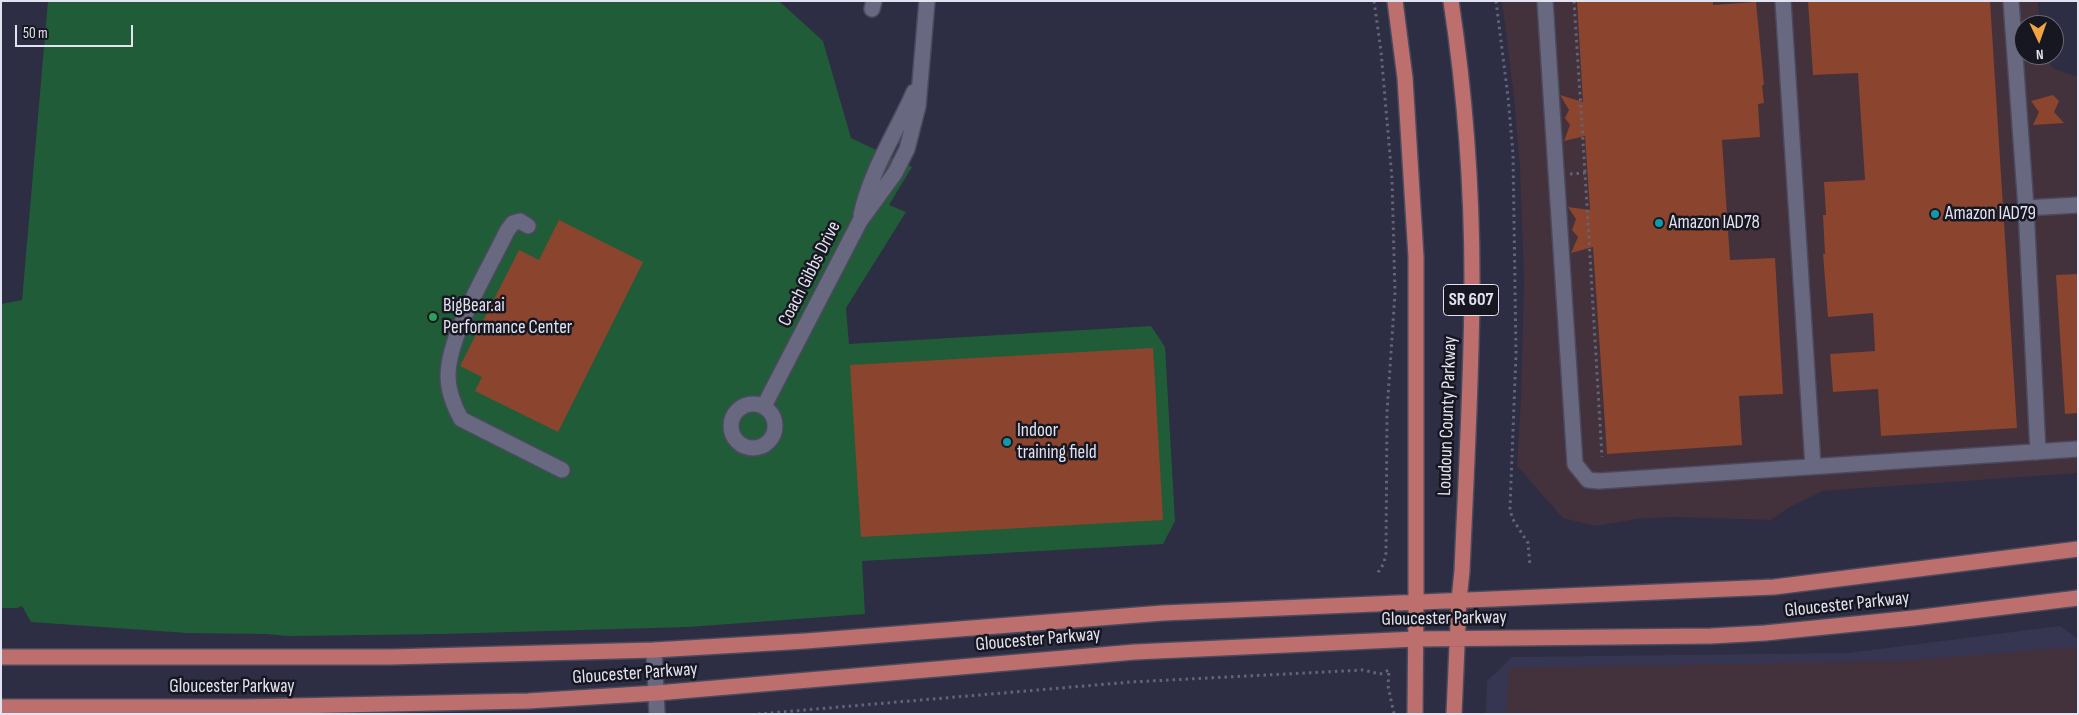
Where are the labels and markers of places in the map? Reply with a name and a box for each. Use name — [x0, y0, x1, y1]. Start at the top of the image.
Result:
place label: Amazon IAD79 — [1945, 203, 2036, 225]
marker: Amazon IAD79 — [1929, 208, 1941, 220]
place label: Amazon IAD78 — [1669, 212, 1760, 234]
marker: Amazon IAD78 — [1653, 217, 1665, 229]
place label: BigBear.ai Performance Center — [443, 295, 572, 339]
marker: BigBear.ai Performance Center — [427, 311, 439, 323]
place label: Indoor training field — [1017, 420, 1097, 464]
marker: Indoor training field — [1001, 436, 1013, 448]

